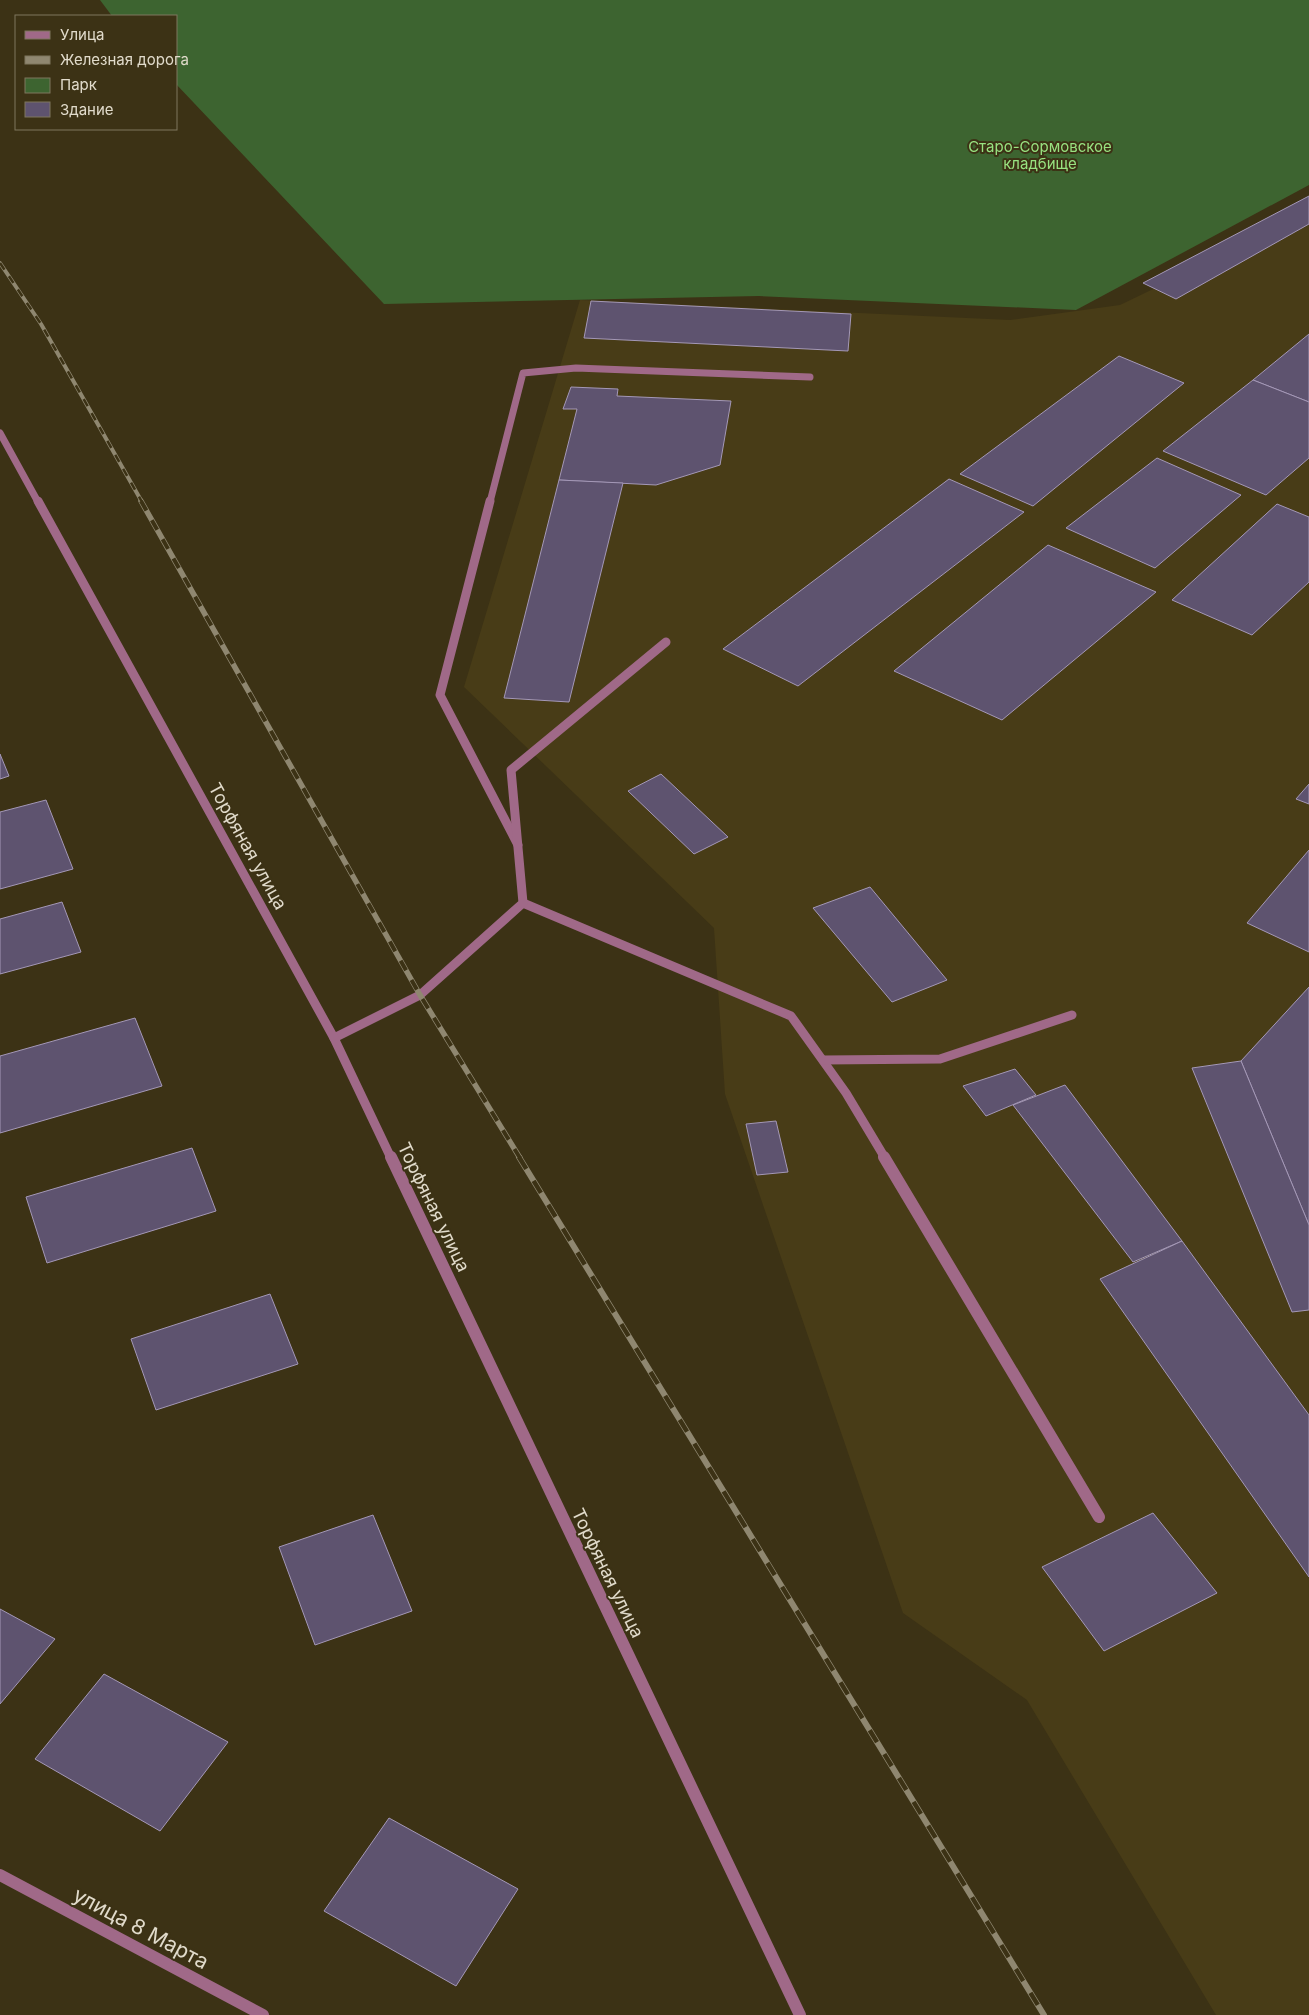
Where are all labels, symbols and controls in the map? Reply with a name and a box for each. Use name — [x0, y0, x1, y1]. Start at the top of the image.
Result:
legend — [15, 15, 178, 130]
text: Улица — [60, 25, 104, 44]
text: Железная дорога — [60, 50, 189, 69]
text: Парк — [60, 75, 97, 94]
text: Здание — [60, 100, 114, 119]
park label: Старо-Сормовское кладбище — [968, 137, 1112, 173]
street label: Торфяная улица — [205, 779, 291, 913]
street label: Торфяная улица — [394, 1139, 474, 1275]
street label: Торфяная улица — [568, 1505, 648, 1641]
street label: улица 8 Марта — [69, 1882, 213, 1974]

